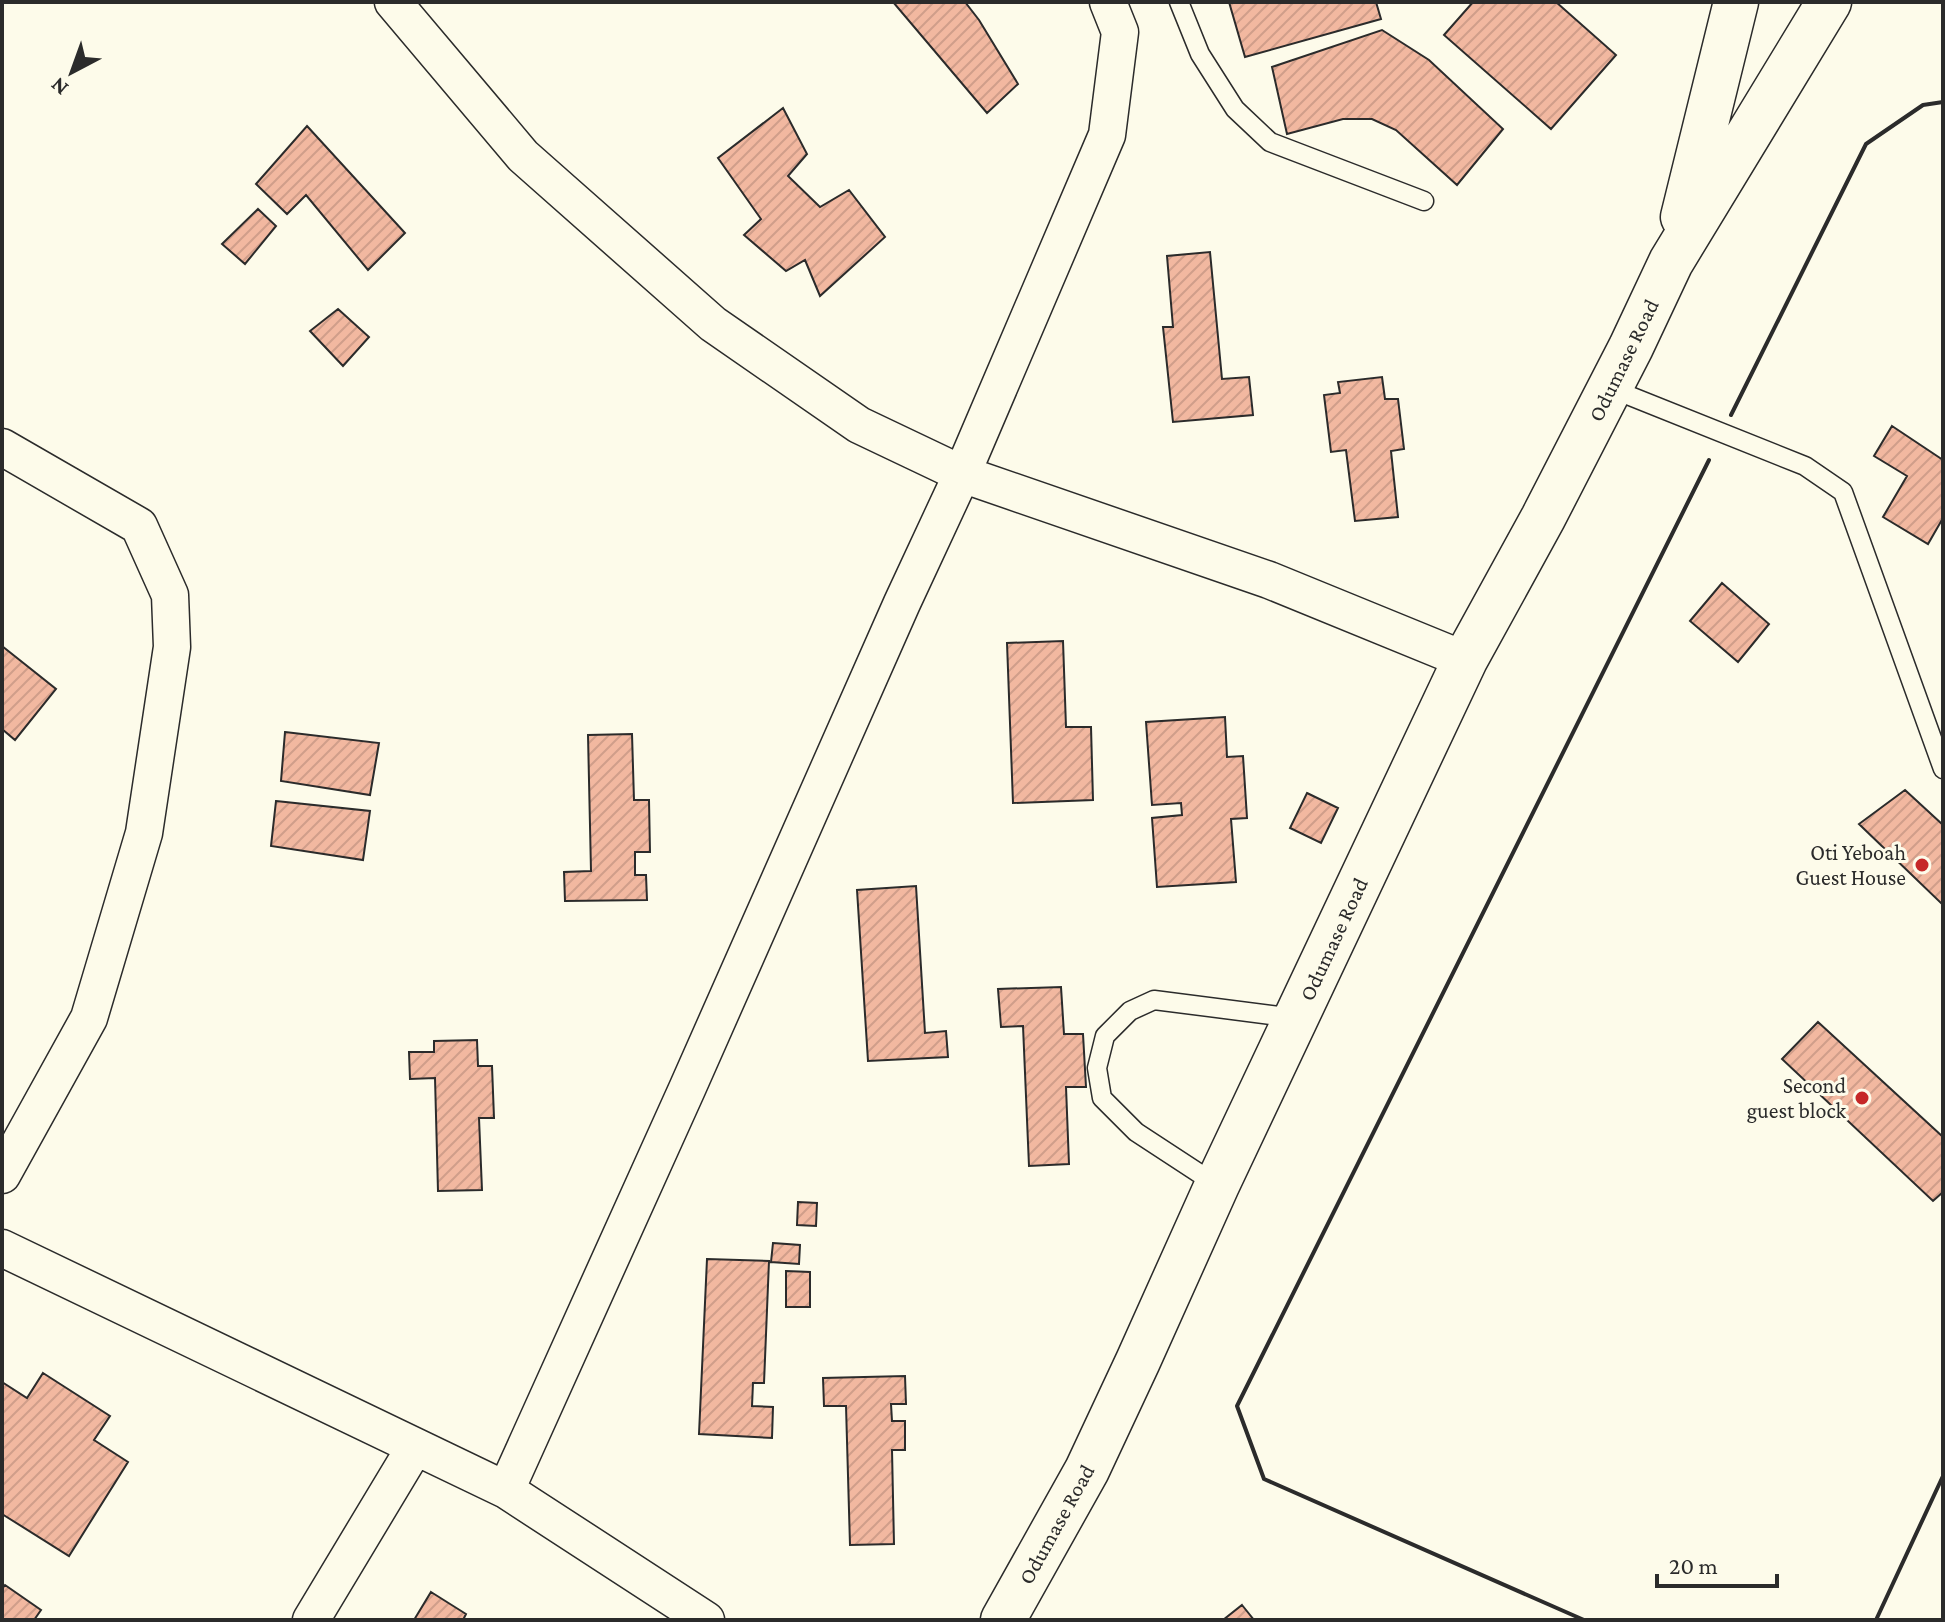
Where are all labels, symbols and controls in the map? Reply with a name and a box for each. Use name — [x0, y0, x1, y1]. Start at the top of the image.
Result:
north arrow — [32, 32, 112, 112]
text: N — [45, 72, 73, 101]
street label: Odumase Road — [1583, 295, 1664, 425]
place label: Oti Yeboah Guest House — [1795, 840, 1906, 890]
marker: Oti Yeboah Guest House — [1913, 856, 1931, 874]
street label: Odumase Road — [1294, 873, 1373, 1005]
place label: Second guest block — [1746, 1073, 1846, 1123]
marker: Second guest block — [1853, 1089, 1871, 1107]
street label: Odumase Road — [1013, 1460, 1100, 1588]
scale bar — [1657, 1538, 1777, 1588]
text: 20 m — [1669, 1552, 1718, 1579]

